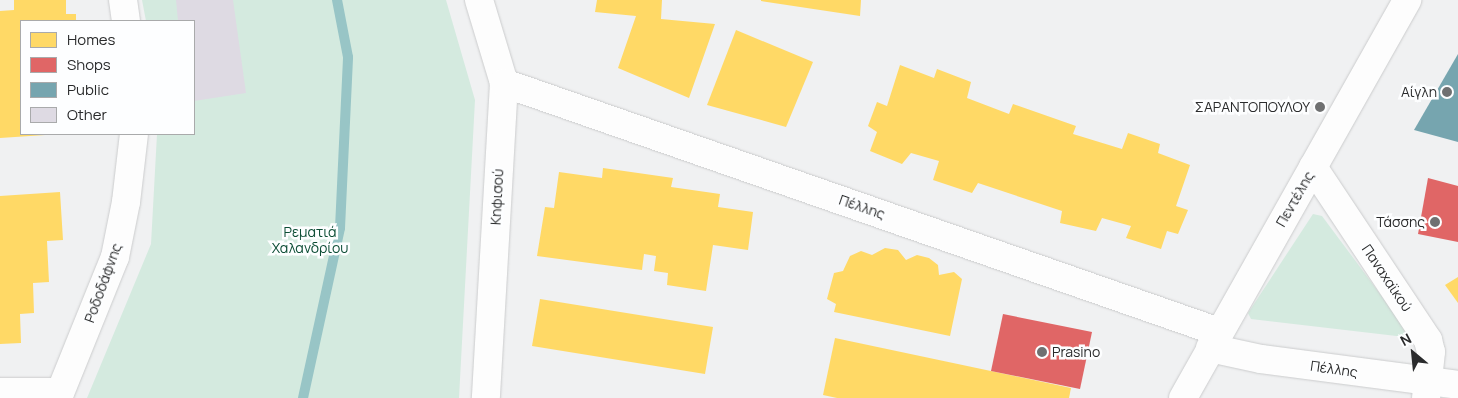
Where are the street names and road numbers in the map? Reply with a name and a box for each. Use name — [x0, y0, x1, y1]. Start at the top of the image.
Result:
street label: Κηφισού — [487, 168, 507, 226]
street label: Πεντέλης — [1272, 168, 1318, 230]
street label: Πέλλης — [837, 191, 887, 223]
street label: Ροδοδάφνης — [81, 241, 125, 325]
street label: Παναχαϊκού — [1358, 241, 1416, 315]
street label: Πέλλης — [1309, 357, 1359, 381]

